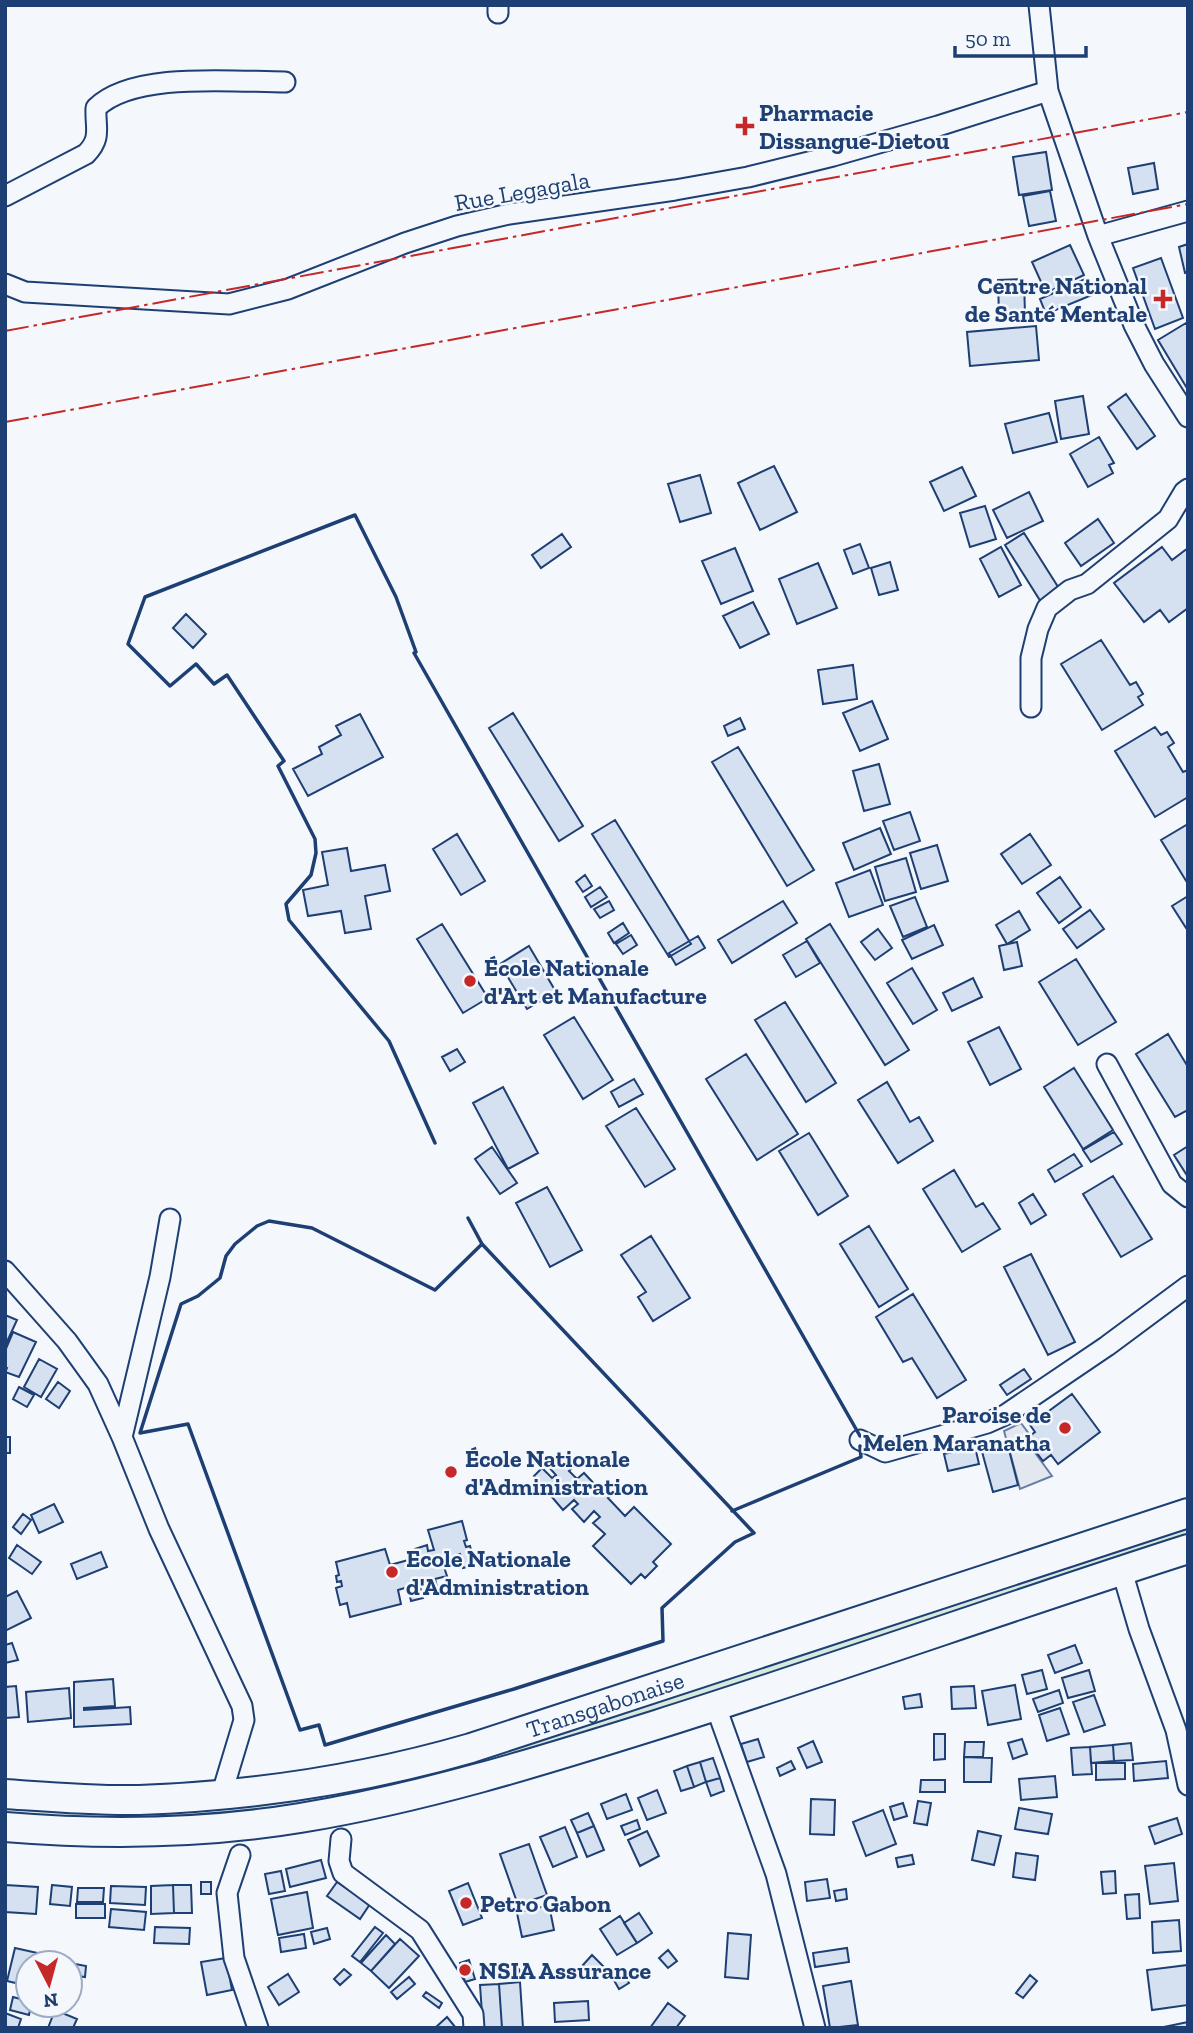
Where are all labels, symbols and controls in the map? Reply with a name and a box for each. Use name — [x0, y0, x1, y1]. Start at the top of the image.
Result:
scale bar — [955, 14, 1086, 58]
text: 50 m — [965, 26, 1011, 51]
place label: Pharmacie Dissangue-Dietou — [759, 98, 950, 155]
marker: Pharmacie Dissangue-Dietou — [737, 118, 753, 134]
street label: Rue Legagala — [452, 165, 592, 217]
place label: Centre National de Santé Mentale — [965, 271, 1147, 328]
marker: Centre National de Santé Mentale — [1153, 289, 1173, 309]
place label: École Nationale d'Art et Manufacture — [484, 953, 707, 1010]
marker: École Nationale d'Art et Manufacture — [462, 973, 478, 989]
place label: Paroise de Melen Maranatha — [863, 1400, 1051, 1457]
marker: Paroise de Melen Maranatha — [1057, 1420, 1073, 1436]
place label: École Nationale d'Administration — [465, 1444, 648, 1501]
marker: École Nationale d'Administration — [443, 1464, 459, 1480]
place label: Ecole Nationale d'Administration — [406, 1544, 589, 1601]
marker: Ecole Nationale d'Administration — [384, 1564, 400, 1580]
street label: Transgabonaise — [522, 1665, 688, 1743]
place label: Petro Gabon — [480, 1889, 611, 1918]
marker: Petro Gabon — [458, 1895, 474, 1911]
north arrow — [14, 1949, 84, 2019]
place label: NSIA Assurance — [479, 1956, 651, 1985]
marker: NSIA Assurance — [457, 1962, 473, 1978]
text: N — [42, 1988, 59, 2013]

